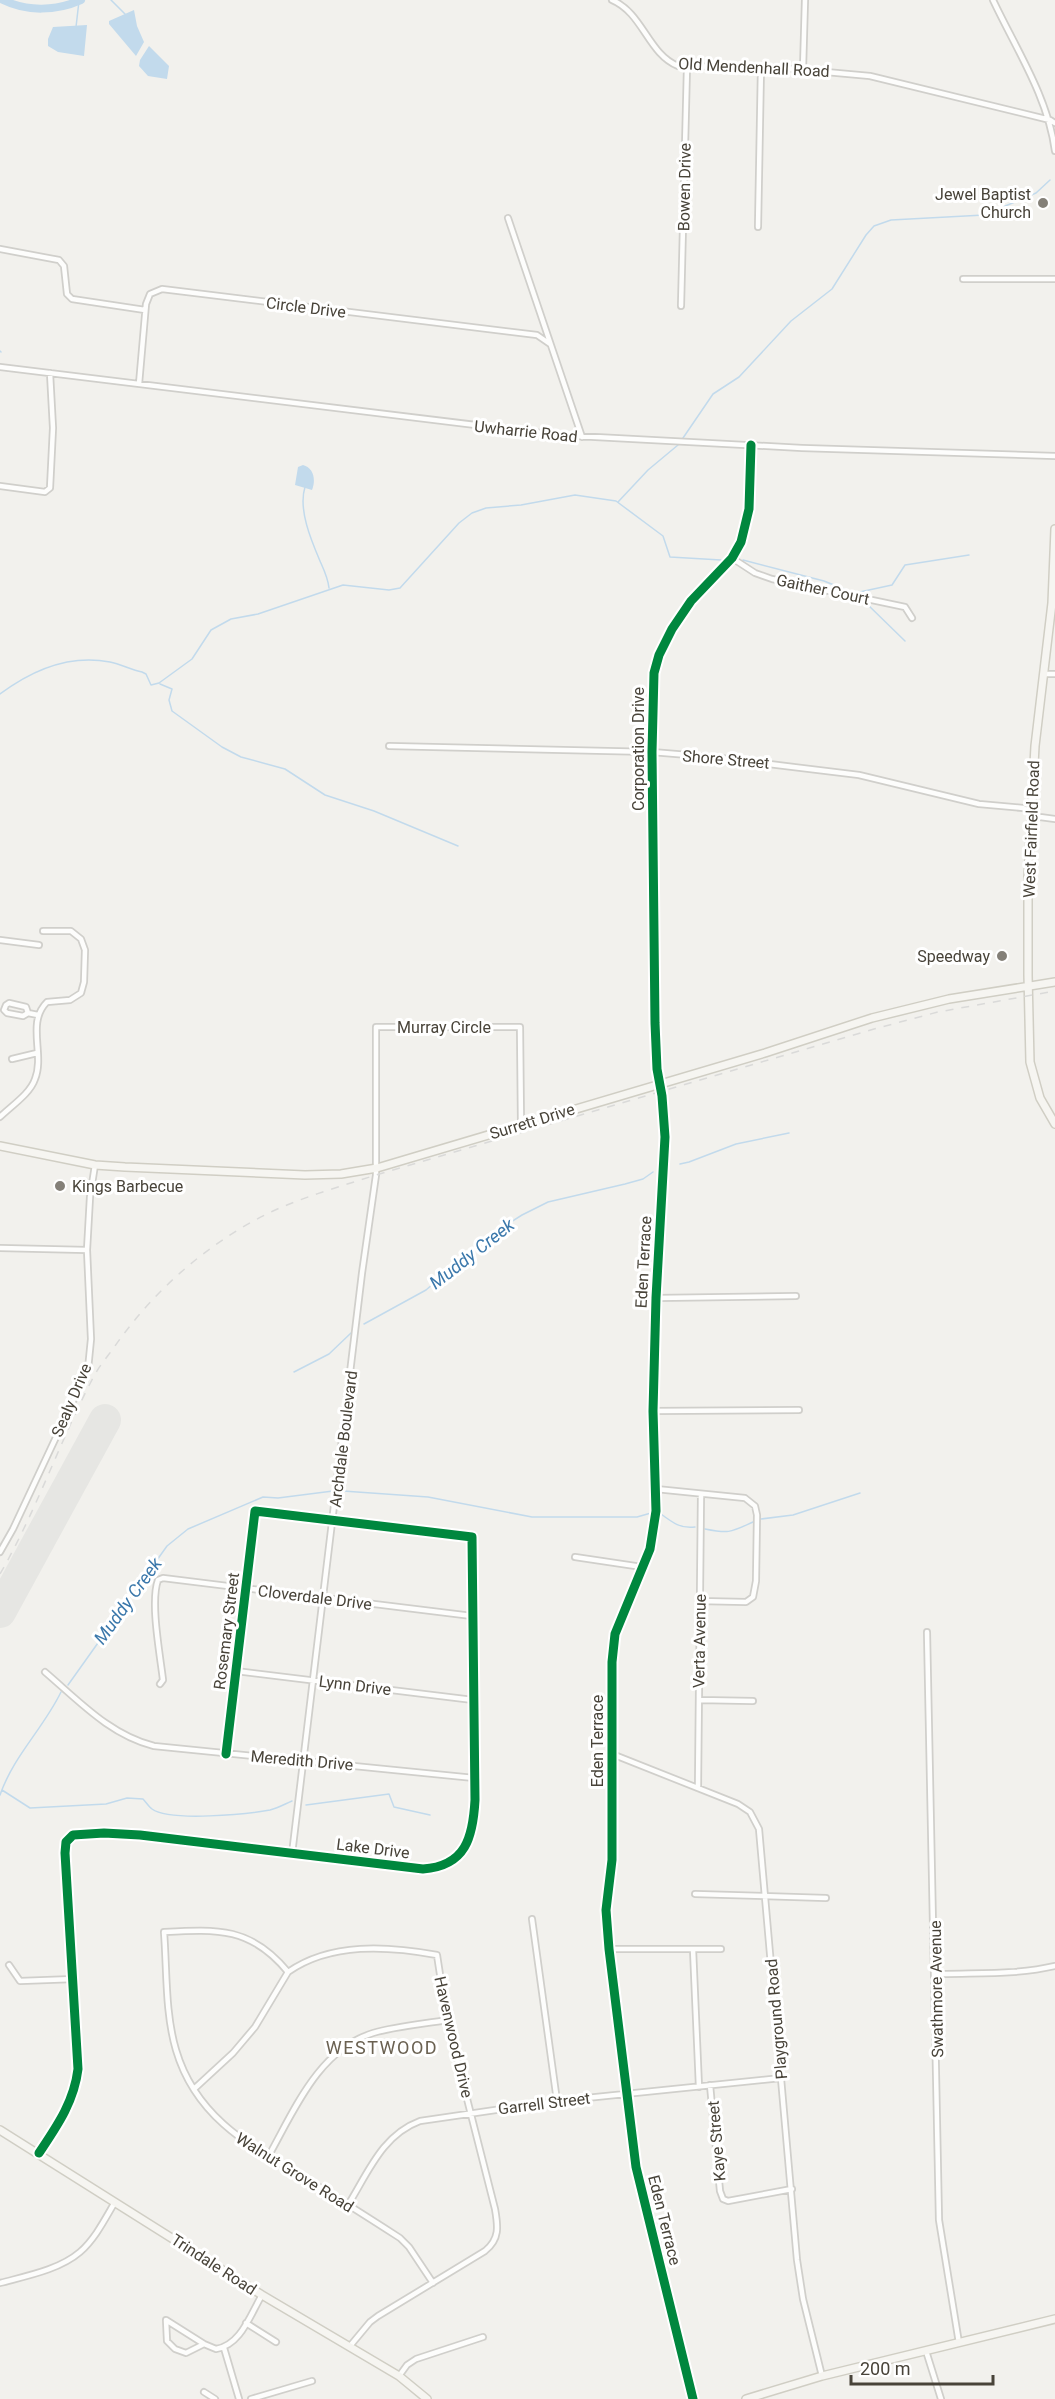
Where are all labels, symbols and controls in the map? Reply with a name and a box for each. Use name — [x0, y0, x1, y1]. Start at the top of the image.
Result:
street label: Old Mendenhall Road — [678, 54, 830, 81]
street label: Bowen Drive — [674, 143, 695, 231]
place label: Jewel Baptist Church — [935, 185, 1031, 222]
marker: Jewel Baptist Church — [1036, 196, 1050, 210]
street label: Circle Drive — [265, 293, 347, 322]
street label: Uwharrie Road — [473, 417, 579, 446]
street label: Gaither Court — [775, 570, 871, 609]
street label: Corporation Drive — [629, 687, 648, 811]
street label: Shore Street — [682, 746, 770, 773]
street label: West Fairfield Road — [1020, 760, 1043, 898]
place label: Speedway — [917, 947, 990, 966]
marker: Speedway — [995, 949, 1009, 963]
street label: Murray Circle — [397, 1018, 491, 1037]
street label: Surrett Drive — [487, 1100, 577, 1143]
place label: Kings Barbecue — [72, 1177, 183, 1196]
marker: Kings Barbecue — [53, 1179, 67, 1193]
water label: Muddy Creek — [425, 1213, 519, 1293]
street label: Eden Terrace — [632, 1215, 655, 1309]
street label: Sealy Drive — [47, 1361, 95, 1440]
street label: Archdale Boulevard — [326, 1370, 361, 1509]
water label: Muddy Creek — [89, 1552, 167, 1648]
street label: Rosemary Street — [210, 1571, 243, 1691]
street label: Cloverdale Drive — [257, 1581, 373, 1614]
street label: Verta Avenue — [689, 1594, 710, 1688]
street label: Lynn Drive — [318, 1672, 392, 1699]
street label: Eden Terrace — [588, 1695, 607, 1787]
street label: Meredith Drive — [250, 1747, 354, 1774]
street label: Lake Drive — [335, 1835, 411, 1862]
street label: Swathmore Avenue — [926, 1920, 947, 2058]
street label: Playground Road — [762, 1958, 791, 2080]
street label: Havenwood Drive — [430, 1974, 477, 2100]
district label: WESTWOOD — [326, 2037, 438, 2058]
street label: Garrell Street — [497, 2088, 591, 2119]
street label: Kaye Street — [704, 2100, 729, 2182]
street label: Walnut Grove Road — [232, 2128, 357, 2216]
street label: Eden Terrace — [644, 2173, 685, 2267]
street label: Trindale Road — [168, 2230, 260, 2299]
scale bar — [851, 2348, 994, 2386]
text: 200 m — [860, 2358, 911, 2379]

